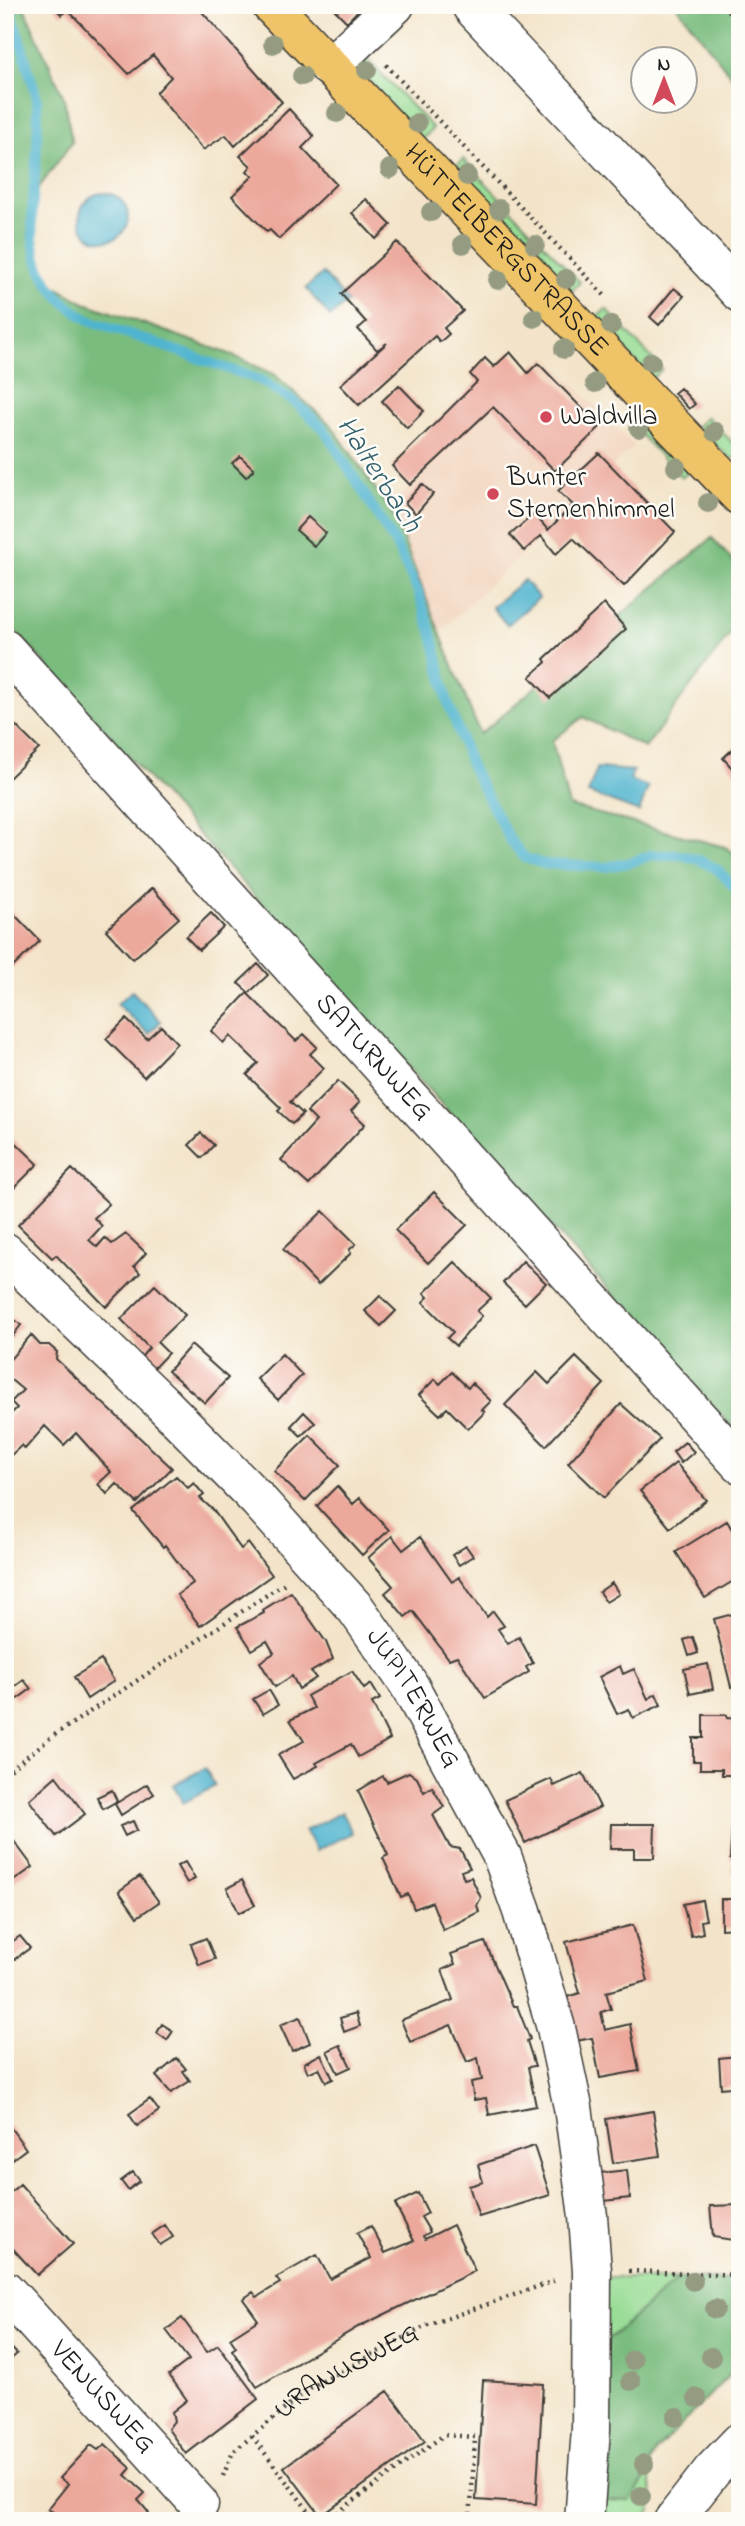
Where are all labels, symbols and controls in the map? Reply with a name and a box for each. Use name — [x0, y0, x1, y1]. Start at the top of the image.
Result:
north arrow — [630, 46, 700, 116]
text: N — [658, 52, 671, 79]
street label: HÜTTELBERGSTRASSE — [394, 135, 618, 367]
place label: Waldvilla — [560, 397, 658, 438]
water label: Halterbach — [324, 408, 433, 543]
marker: Waldvilla — [538, 409, 554, 425]
place label: Bunter Sternenhimmel — [506, 458, 675, 531]
marker: Bunter Sternenhimmel — [485, 486, 501, 502]
street label: SATURNWEG — [305, 984, 442, 1130]
street label: JUPITERWEG — [355, 1620, 471, 1776]
street label: URANUSWEG — [266, 2313, 426, 2430]
street label: VENUSWEG — [39, 2331, 165, 2463]

